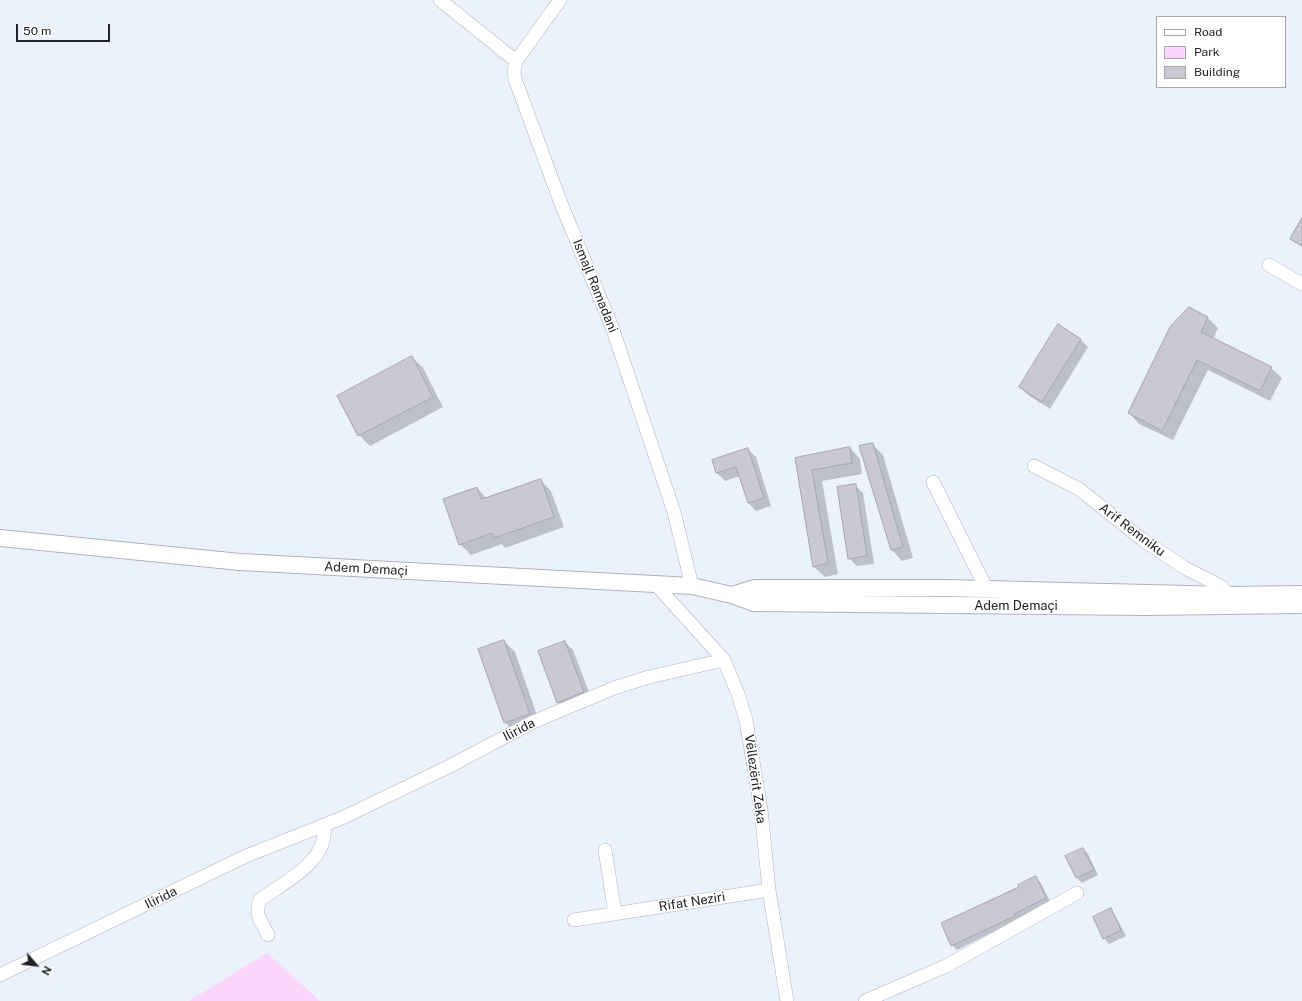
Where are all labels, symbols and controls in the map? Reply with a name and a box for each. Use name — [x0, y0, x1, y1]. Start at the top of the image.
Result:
scale bar — [18, 16, 112, 42]
legend — [1156, 16, 1286, 88]
text: 50 m — [23, 24, 51, 38]
text: Road — [1194, 25, 1222, 39]
text: Park — [1194, 45, 1220, 59]
text: Building — [1194, 65, 1240, 79]
street label: Ismajl Ramadani — [569, 237, 621, 335]
street label: Arif Remniku — [1096, 500, 1168, 560]
street label: Adem Demaçi — [324, 559, 408, 579]
street label: Adem Demaçi — [974, 598, 1058, 614]
street label: Ilirida — [500, 715, 538, 745]
street label: Vëllezërit Zeka — [741, 733, 769, 825]
street label: Ilirida — [142, 884, 180, 912]
street label: Rifat Neziri — [658, 889, 726, 915]
north arrow — [16, 945, 56, 985]
text: N — [39, 964, 54, 977]

